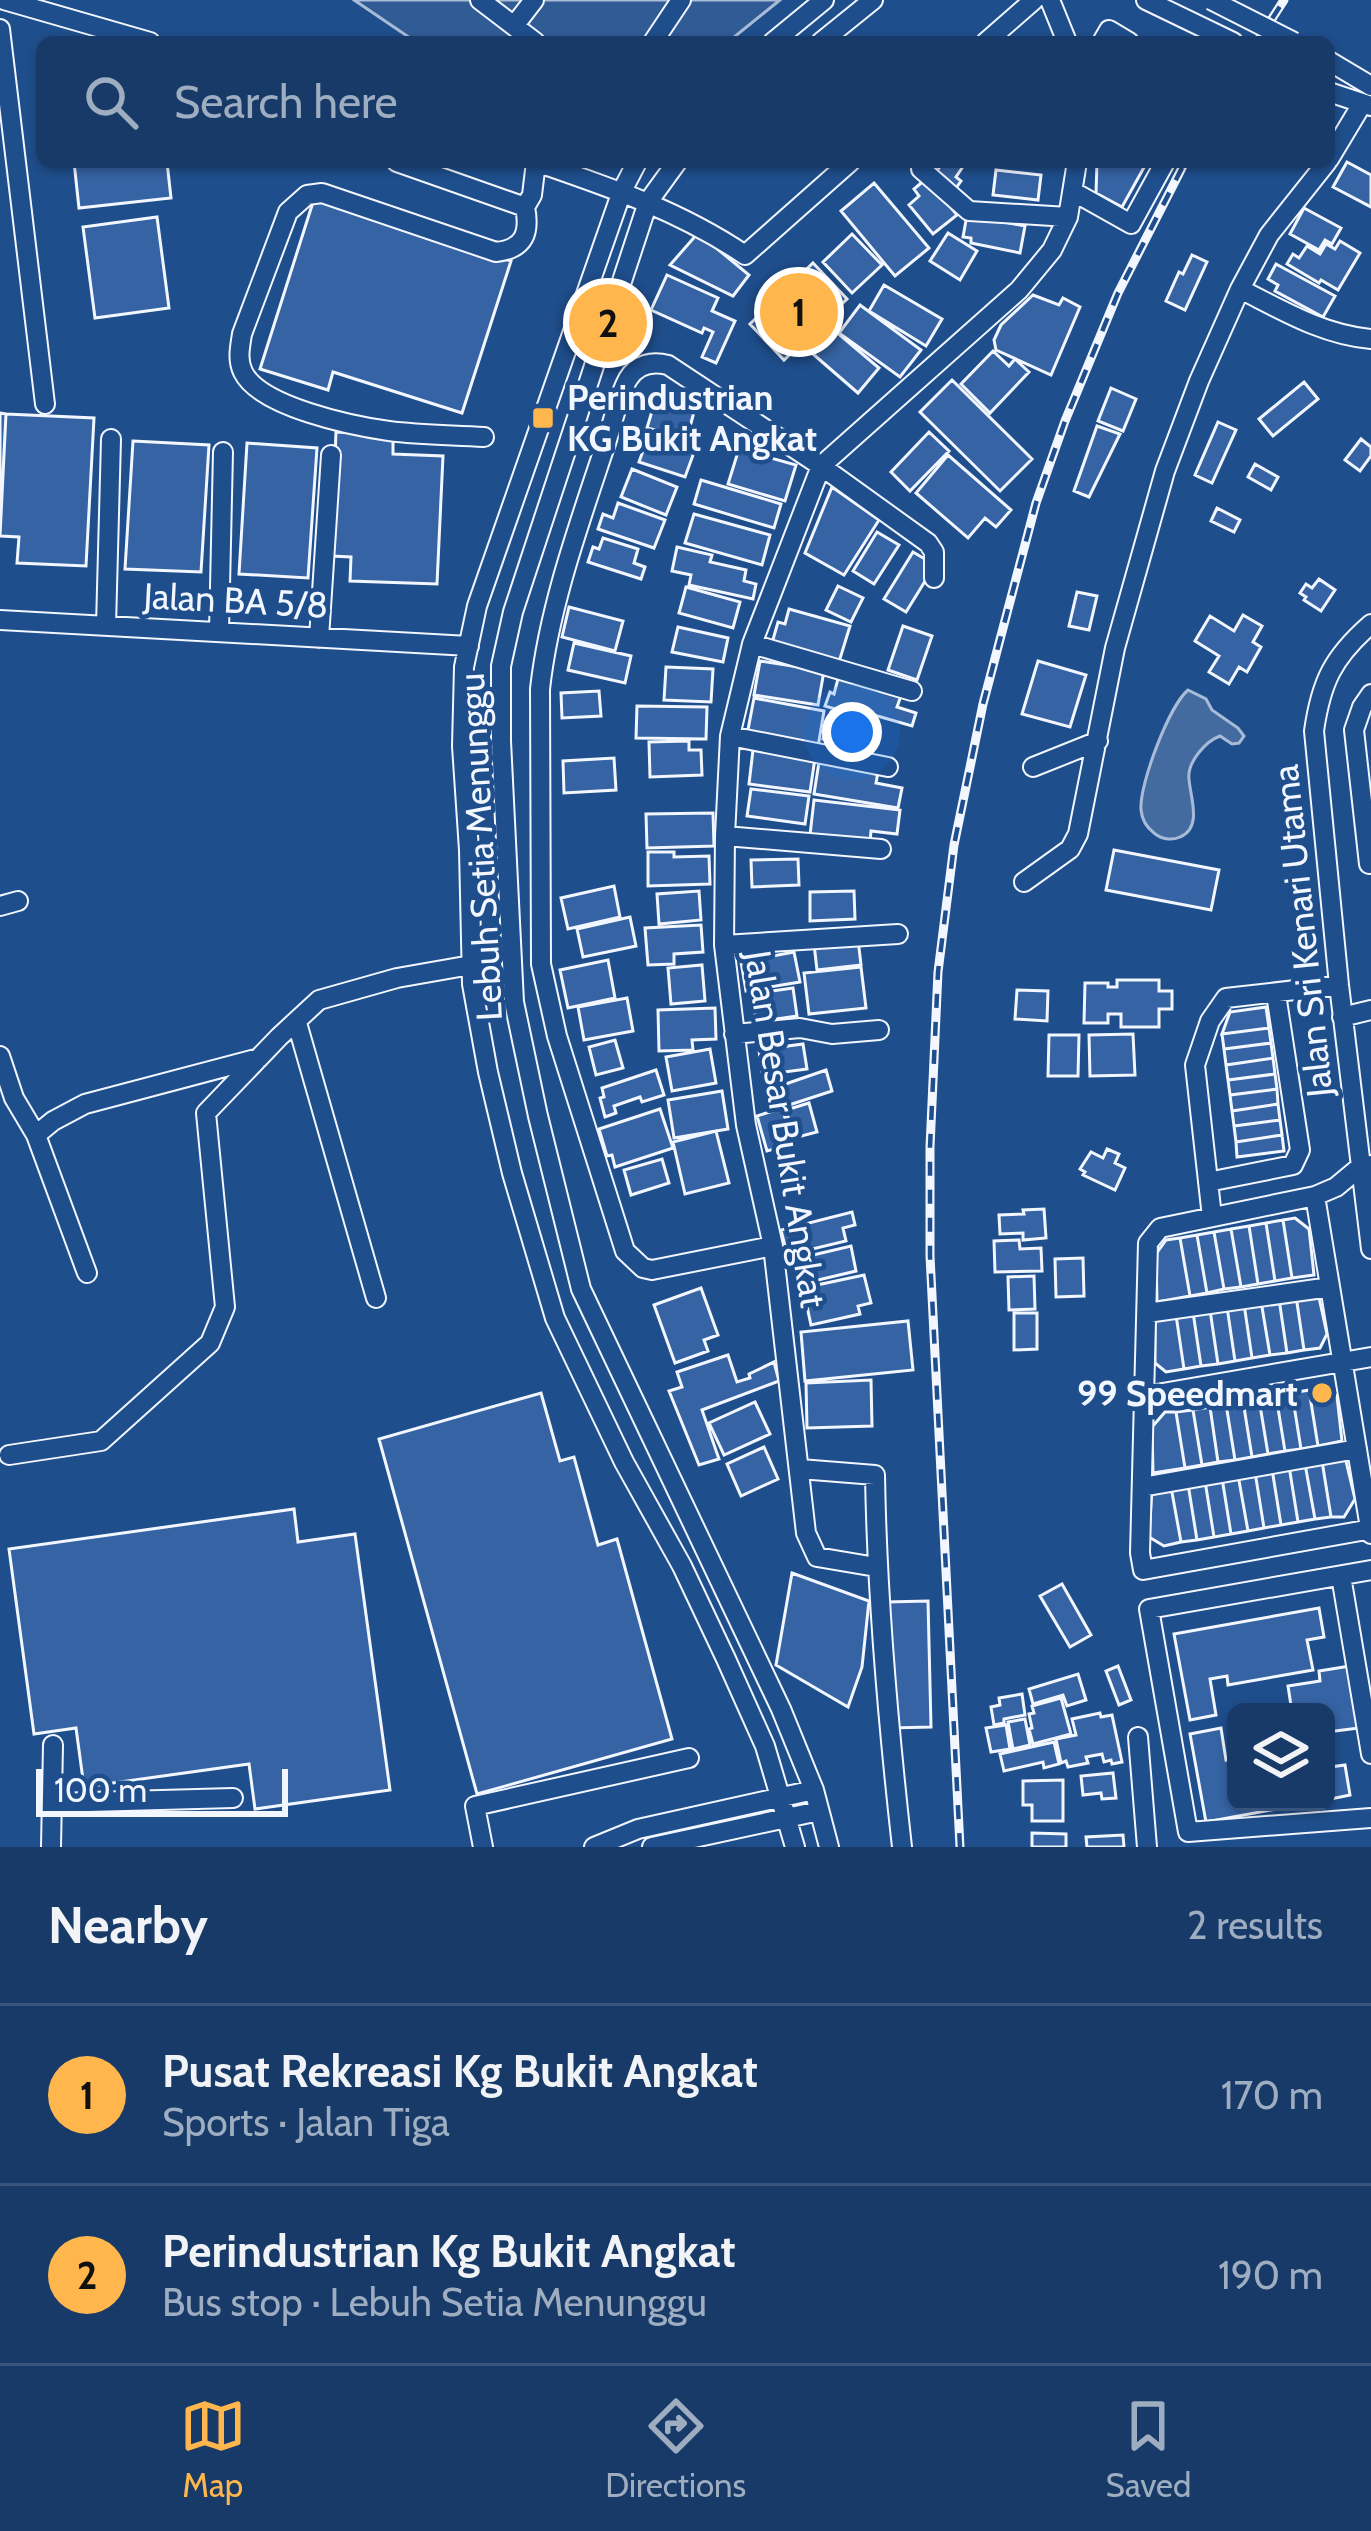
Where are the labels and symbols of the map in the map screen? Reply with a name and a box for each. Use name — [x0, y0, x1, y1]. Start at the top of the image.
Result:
pin: 1 — [760, 267, 838, 357]
pin: 2 — [569, 278, 647, 368]
place label: Perindustrian KG Bukit Angkat — [567, 375, 817, 460]
marker: Perindustrian KG Bukit Angkat — [530, 405, 556, 431]
street label: Jalan BA 5/8 — [142, 573, 329, 627]
street label: Lebuh Setia Menunggu — [449, 672, 511, 1022]
your location — [822, 702, 882, 762]
street label: Jalan Sri Kenari Utama — [1263, 763, 1341, 1100]
street label: Jalan Besar Bukit Angkat — [736, 946, 836, 1311]
place label: 99 Speedmart — [1077, 1371, 1298, 1415]
marker: 99 Speedmart — [1309, 1380, 1335, 1406]
scale bar — [36, 1763, 288, 1816]

